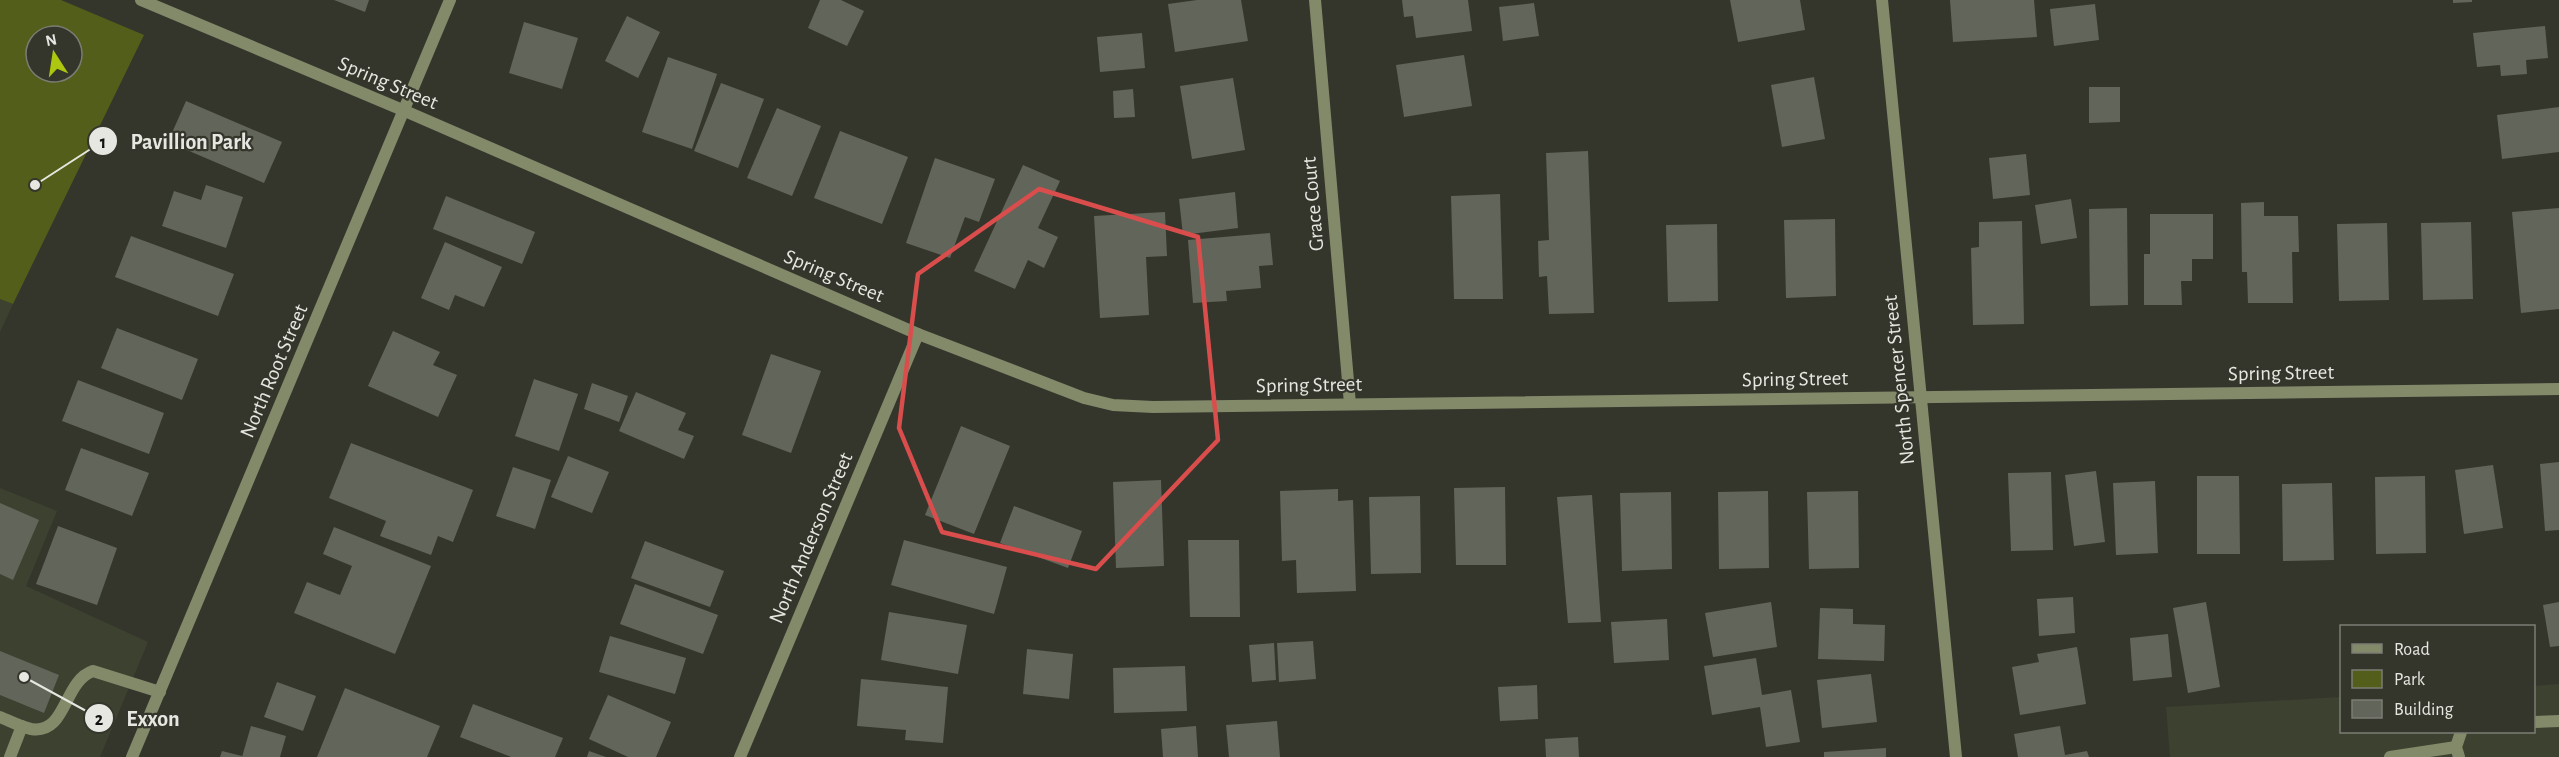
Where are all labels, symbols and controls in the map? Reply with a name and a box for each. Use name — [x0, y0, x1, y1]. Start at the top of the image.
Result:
north arrow — [24, 24, 84, 84]
text: N — [44, 31, 58, 49]
street label: Spring Street — [335, 53, 441, 114]
callout: Pavillion Park — [88, 121, 263, 161]
text: Pavillion Park — [130, 131, 252, 153]
text: 1 — [100, 134, 106, 152]
street label: Grace Court — [1298, 156, 1328, 252]
street label: Spring Street — [781, 246, 887, 307]
street label: North Spencer Street — [1880, 294, 1918, 466]
street label: North Root Street — [236, 301, 312, 441]
street label: Spring Street — [2228, 362, 2335, 384]
street label: Spring Street — [1742, 368, 1849, 390]
street label: Spring Street — [1256, 374, 1363, 396]
street label: North Anderson Street — [765, 449, 857, 627]
legend — [2340, 625, 2535, 733]
text: Road — [2394, 641, 2430, 659]
text: Park — [2394, 671, 2426, 689]
callout: Exxon — [84, 698, 191, 738]
text: Building — [2394, 701, 2454, 719]
text: Exxon — [126, 708, 180, 730]
text: 2 — [95, 711, 104, 729]

